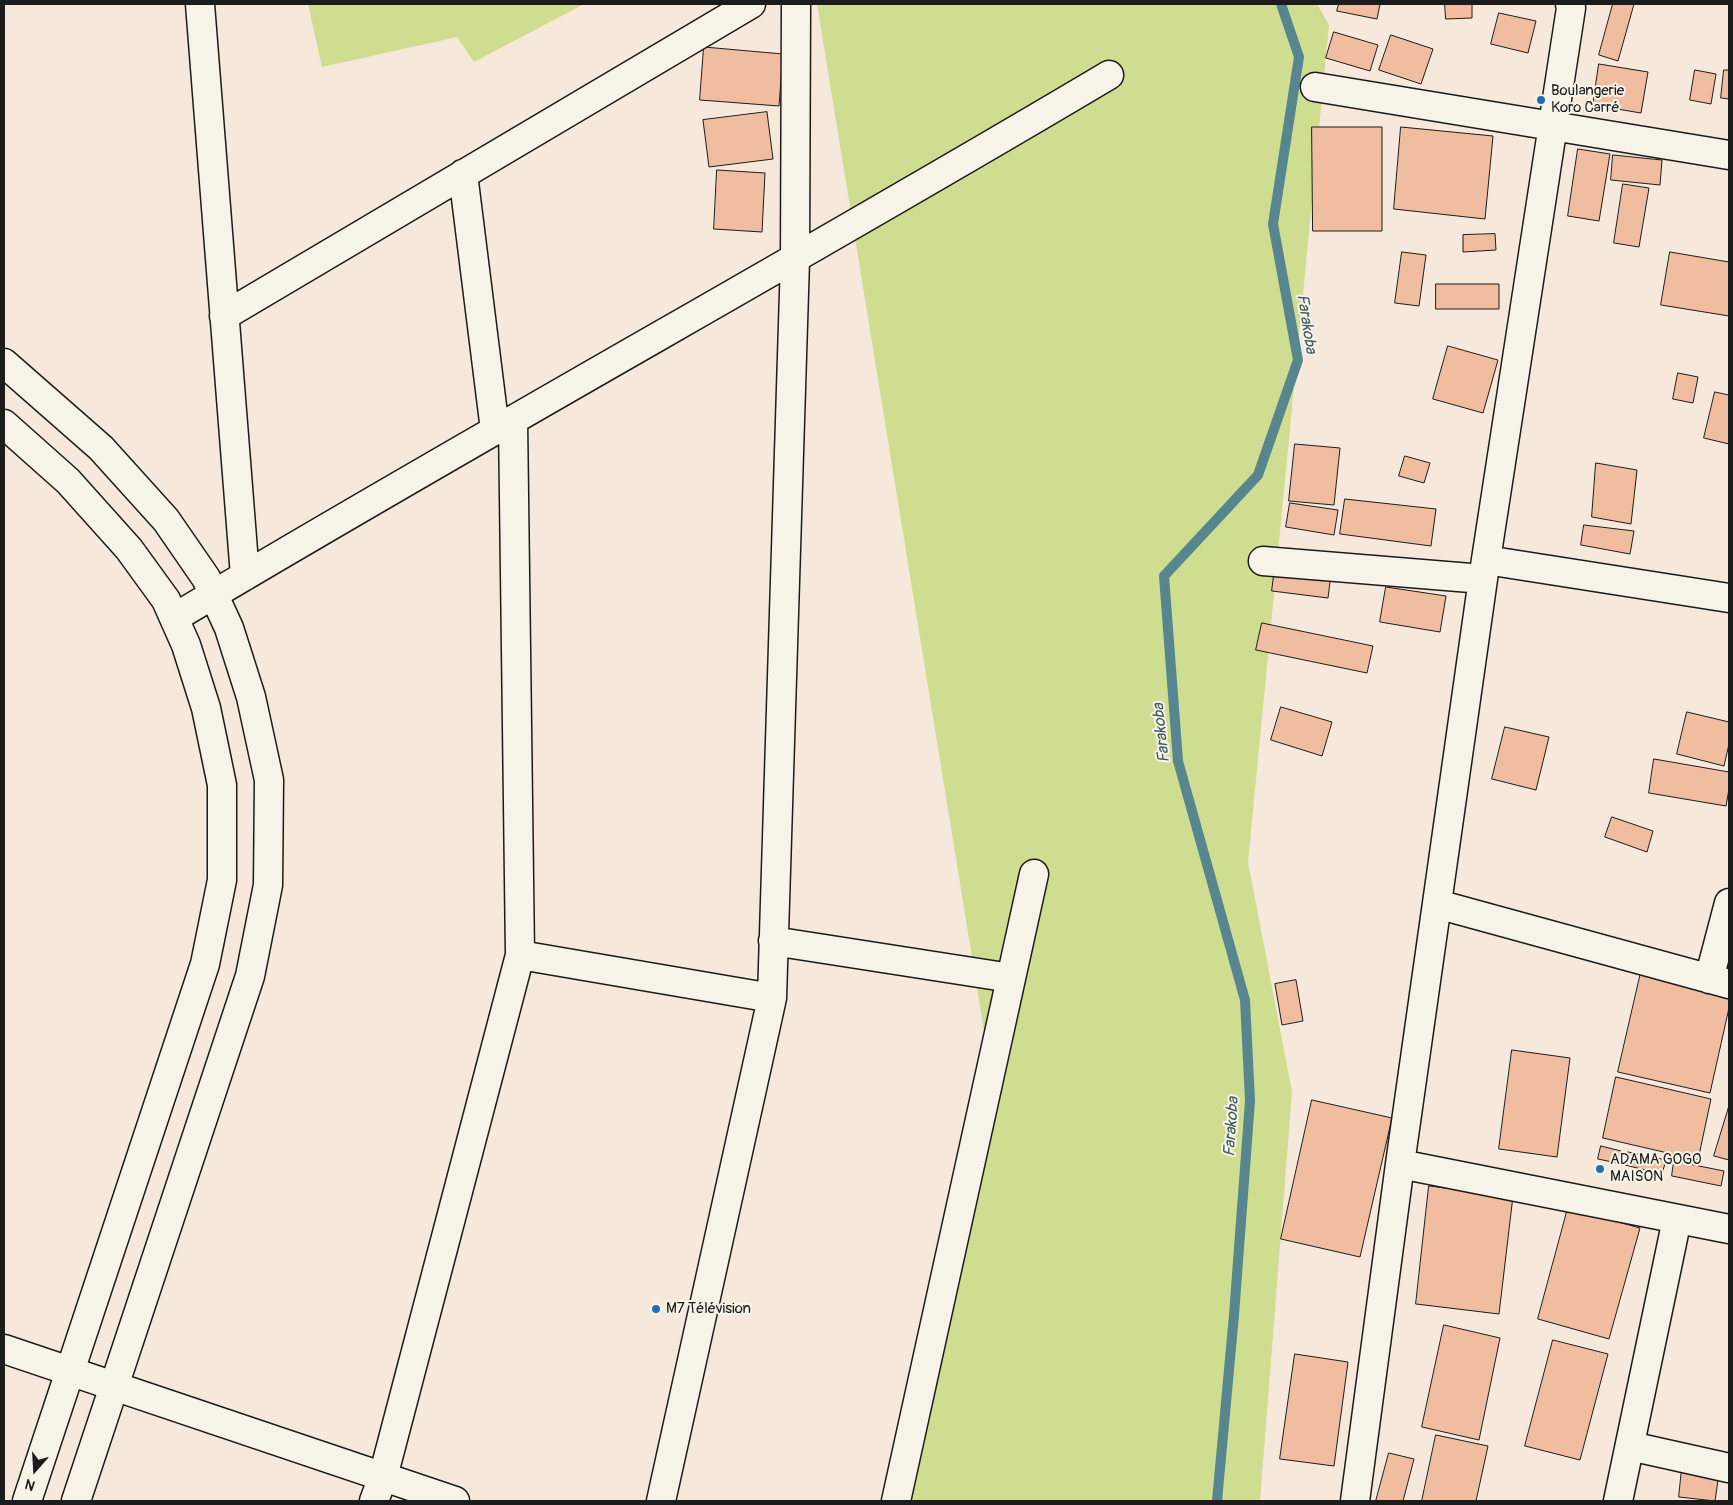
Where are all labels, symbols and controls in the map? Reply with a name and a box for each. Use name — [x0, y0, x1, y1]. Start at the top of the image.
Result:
place label: Boulangerie Koro Carré — [1551, 82, 1624, 117]
marker: Boulangerie Koro Carré — [1535, 94, 1547, 106]
water label: Farakoba — [1292, 293, 1320, 355]
water label: Farakoba — [1149, 702, 1175, 764]
water label: Farakoba — [1220, 1096, 1244, 1158]
place label: ADAMA GOGO MAISON — [1610, 1151, 1702, 1186]
marker: ADAMA GOGO MAISON — [1594, 1163, 1606, 1175]
place label: M7 Télévision — [666, 1300, 751, 1318]
marker: M7 Télévision — [650, 1303, 662, 1315]
north arrow — [10, 1445, 60, 1495]
text: N — [23, 1475, 37, 1494]

